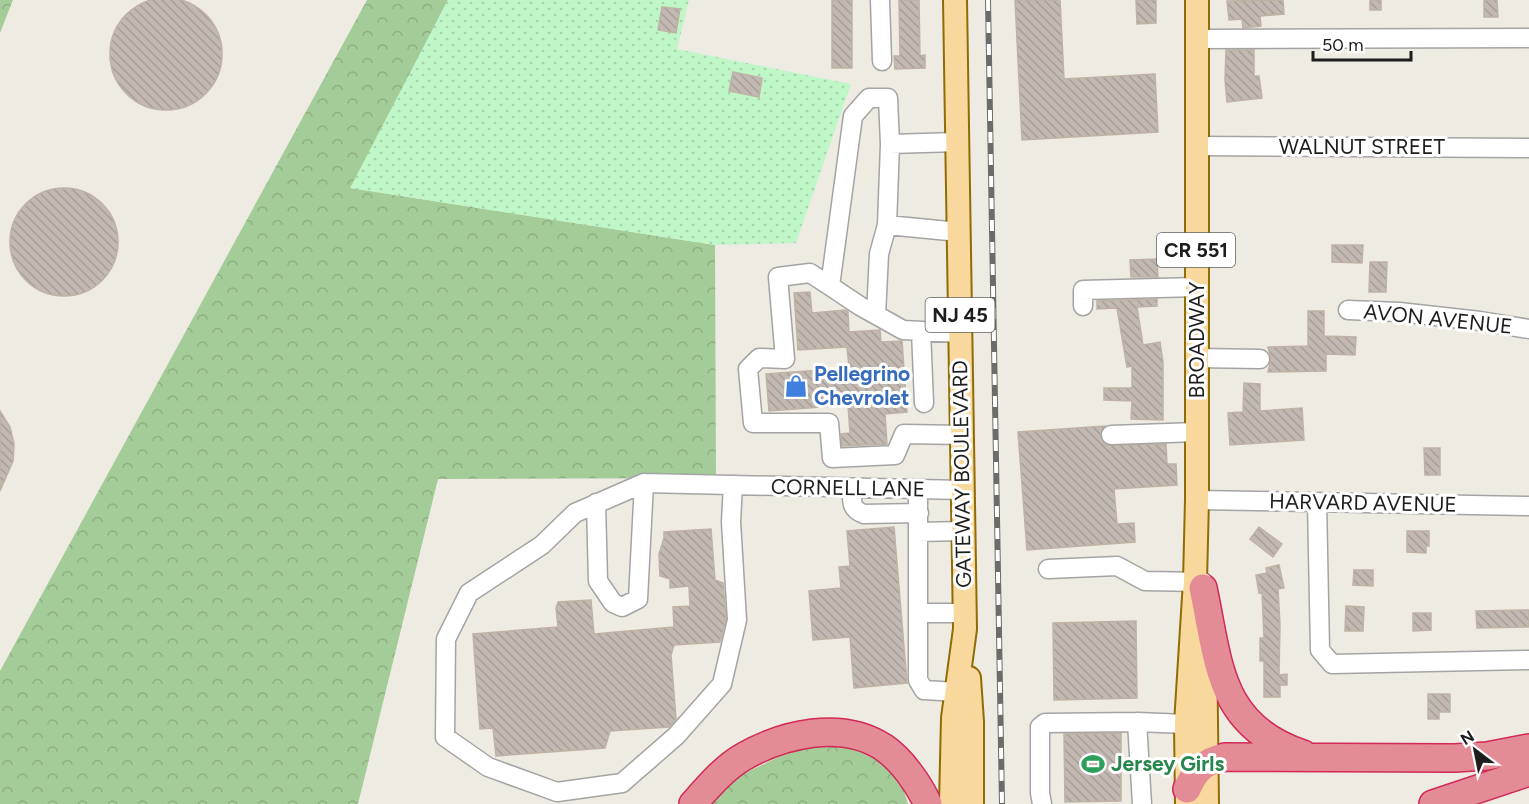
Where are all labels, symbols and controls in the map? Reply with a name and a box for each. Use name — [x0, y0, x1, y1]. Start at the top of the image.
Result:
scale bar — [1313, 24, 1410, 62]
text: 50 m — [1322, 34, 1364, 56]
street label: WALNUT STREET — [1279, 134, 1446, 159]
road number: CR 551 — [1157, 233, 1235, 267]
street label: BROADWAY — [1184, 281, 1209, 398]
road number: NJ 45 — [926, 298, 994, 332]
street label: AVON AVENUE — [1362, 298, 1514, 339]
street label: GATEWAY BOULEVARD — [947, 360, 976, 588]
place label: Pellegrino Chevrolet — [814, 361, 910, 410]
shop icon: Pellegrino Chevrolet — [783, 373, 809, 399]
street label: CORNELL LANE — [771, 474, 925, 501]
street label: HARVARD AVENUE — [1269, 488, 1457, 517]
north arrow — [1445, 720, 1505, 780]
text: N — [1457, 726, 1478, 749]
sports icon: Jersey Girls — [1080, 751, 1106, 777]
place label: Jersey Girls — [1111, 751, 1224, 776]

